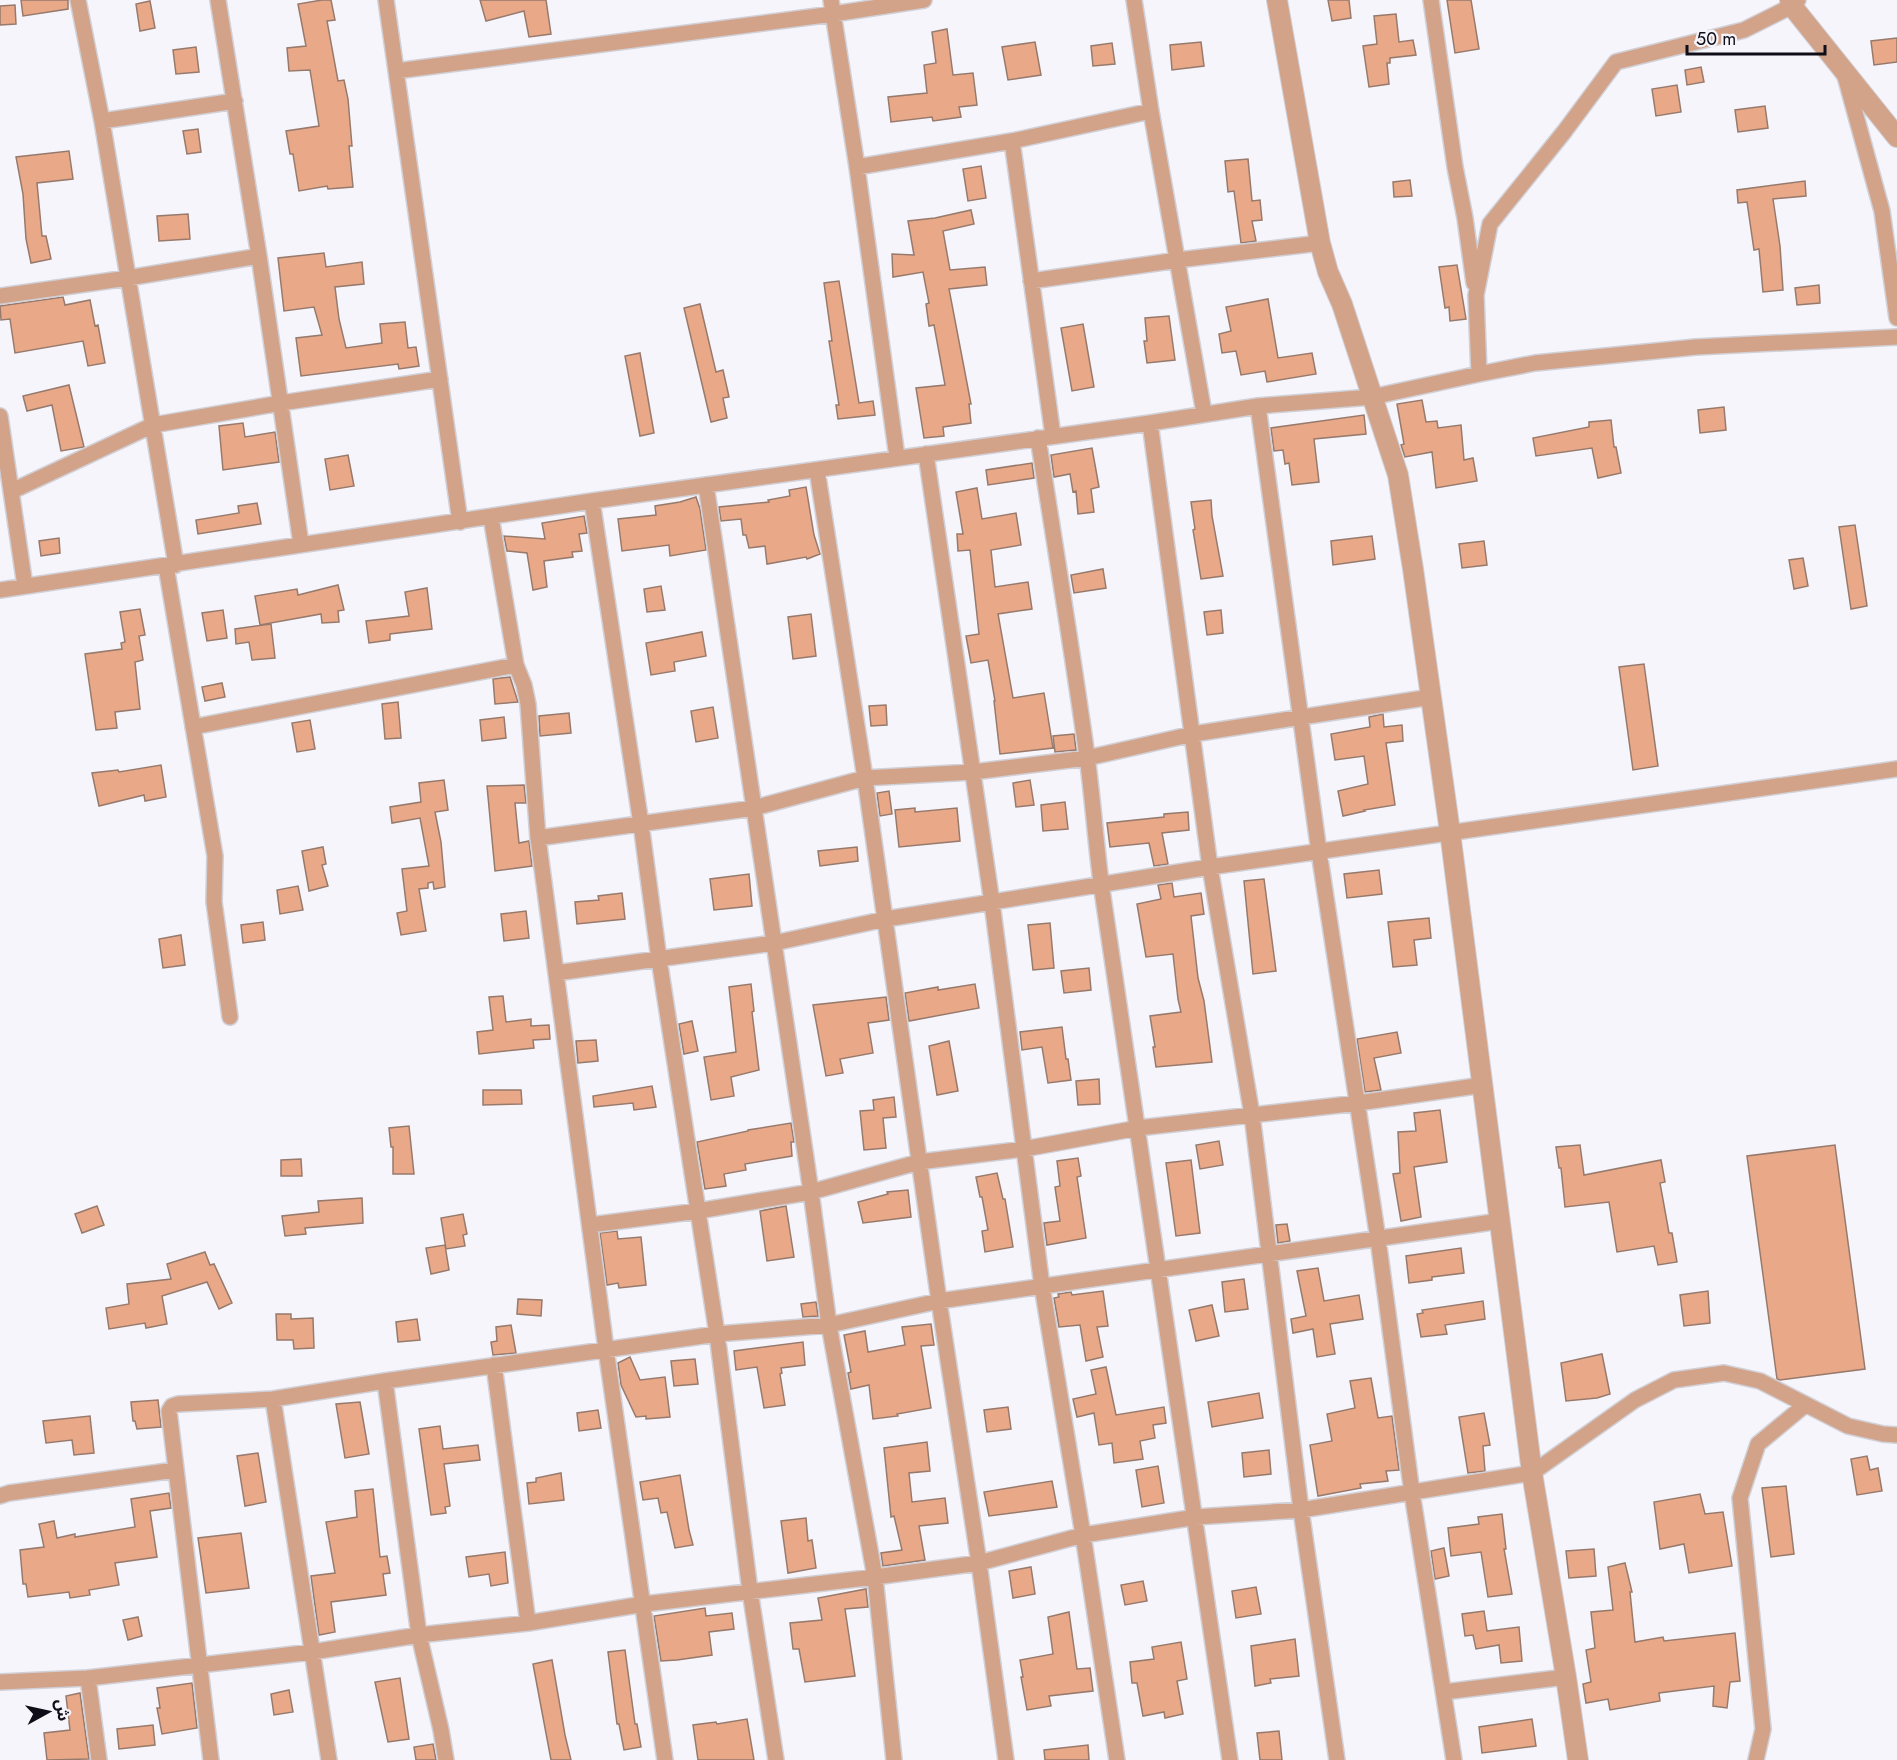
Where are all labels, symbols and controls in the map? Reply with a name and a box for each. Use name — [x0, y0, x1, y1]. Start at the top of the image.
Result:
scale bar — [1687, 18, 1825, 56]
text: 50 m — [1696, 26, 1736, 52]
north arrow — [18, 1682, 78, 1742]
text: ش — [49, 1698, 75, 1723]

